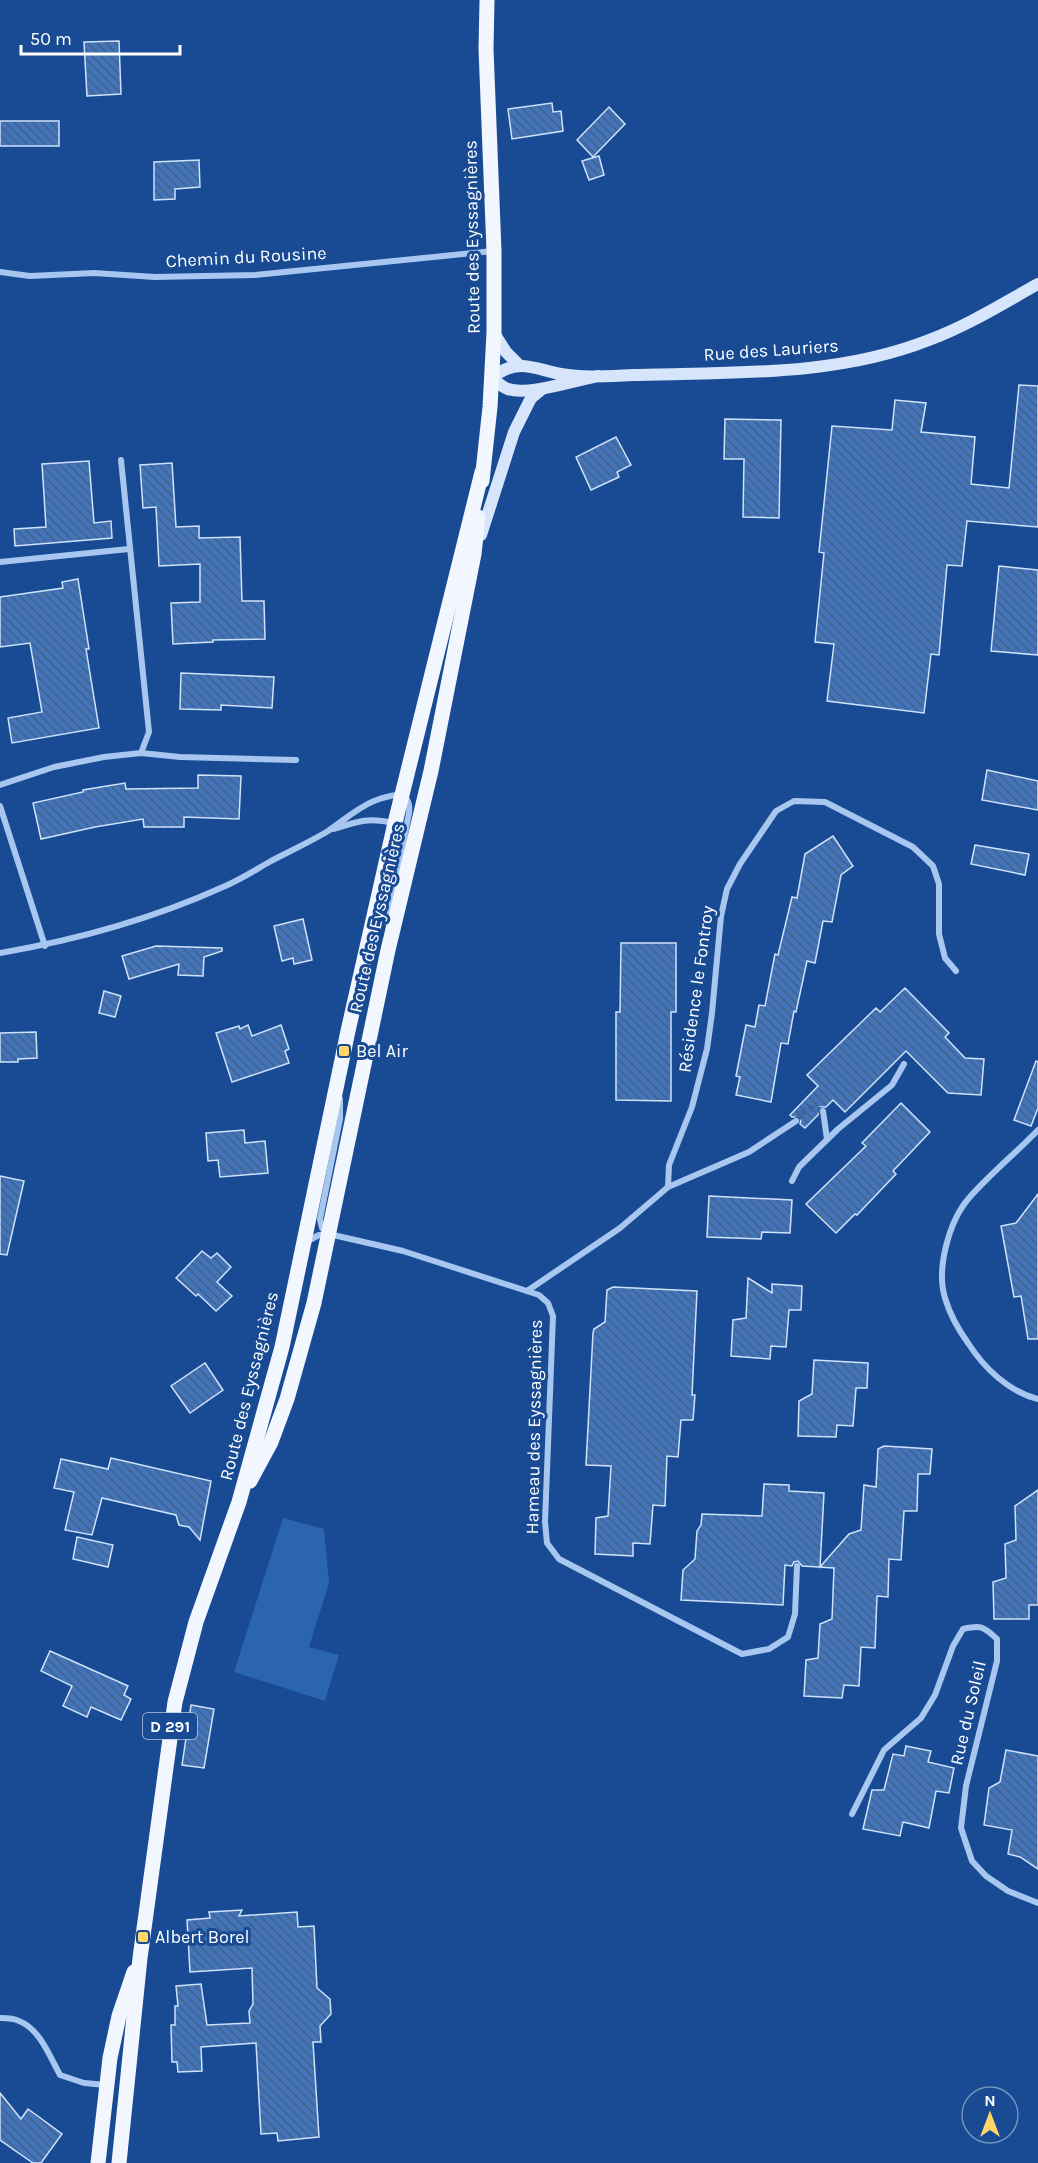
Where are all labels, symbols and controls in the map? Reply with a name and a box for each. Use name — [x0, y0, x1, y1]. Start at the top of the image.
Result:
scale bar — [21, 18, 180, 56]
text: 50 m — [30, 28, 72, 50]
street label: Route des Eyssagnières — [459, 140, 485, 334]
street label: Chemin du Rousine — [165, 242, 327, 272]
street label: Rue des Lauriers — [703, 334, 839, 366]
street label: Route des Eyssagnières — [344, 821, 410, 1015]
street label: Résidence le Fontroy — [673, 904, 719, 1074]
place label: Bel Air — [356, 1040, 408, 1062]
marker: Bel Air — [337, 1044, 351, 1058]
street label: Route des Eyssagnières — [215, 1289, 283, 1483]
street label: Hameau des Eyssagnières — [521, 1319, 547, 1535]
street label: Rue du Soleil — [945, 1659, 991, 1767]
road number: D 291 — [143, 1713, 197, 1739]
place label: Albert Borel — [155, 1926, 250, 1948]
marker: Albert Borel — [136, 1930, 150, 1944]
north arrow — [960, 2085, 1020, 2145]
text: N — [984, 2091, 996, 2110]

